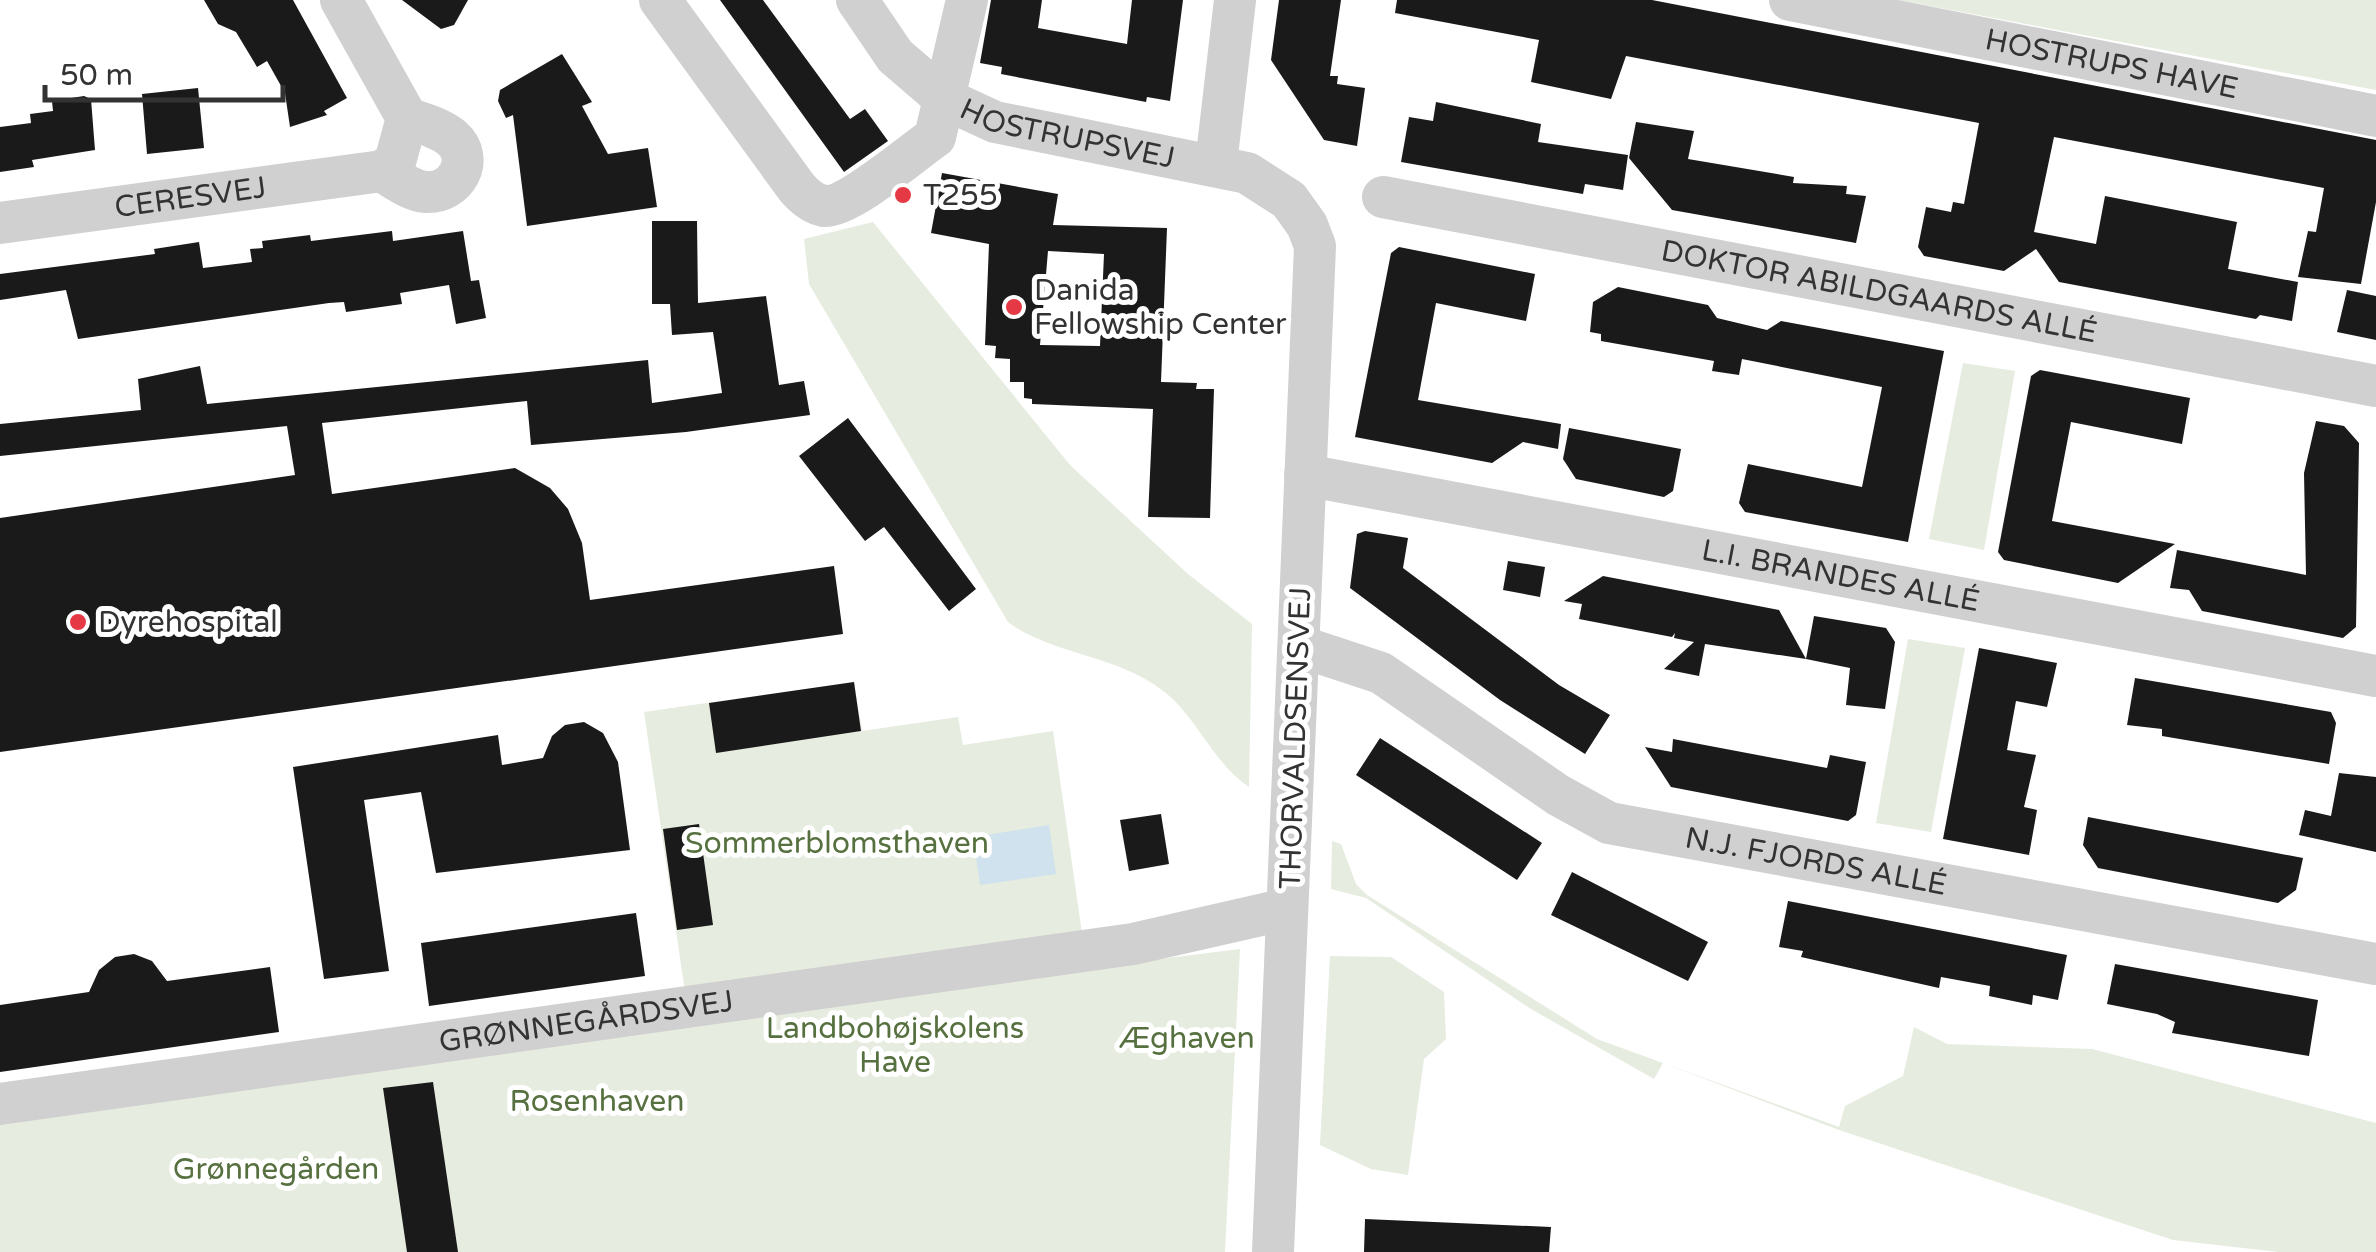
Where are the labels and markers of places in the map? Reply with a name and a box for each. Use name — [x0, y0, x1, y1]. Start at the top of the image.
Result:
place label: T255 — [923, 177, 998, 214]
marker: T255 — [892, 184, 914, 206]
place label: Danida Fellowship Center — [1034, 272, 1287, 343]
marker: Danida Fellowship Center — [1003, 296, 1025, 318]
place label: Dyrehospital — [98, 604, 278, 641]
marker: Dyrehospital — [67, 611, 89, 633]

